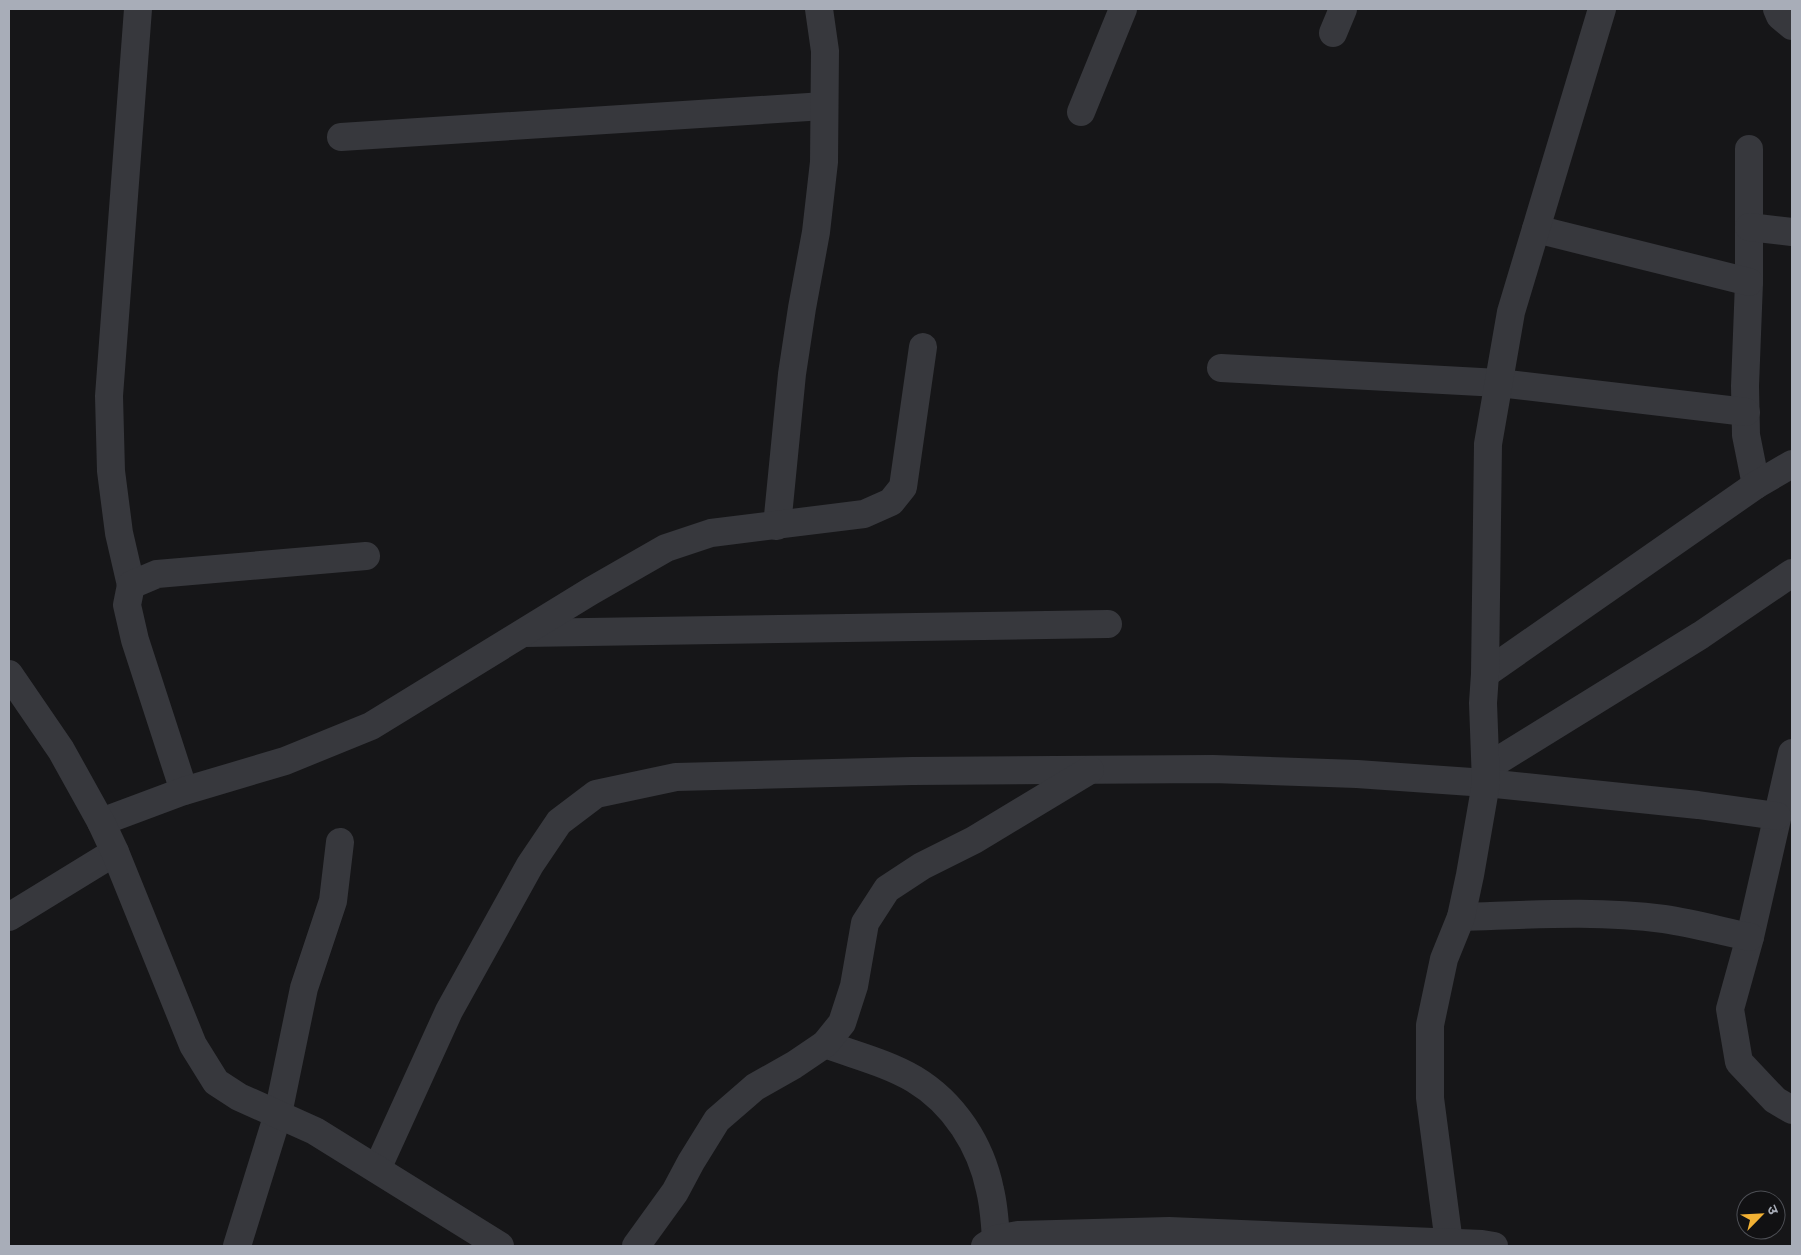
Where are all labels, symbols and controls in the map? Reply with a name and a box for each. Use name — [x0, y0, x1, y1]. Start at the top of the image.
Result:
north arrow — [1736, 1190, 1786, 1240]
text: उ — [1763, 1202, 1783, 1218]

